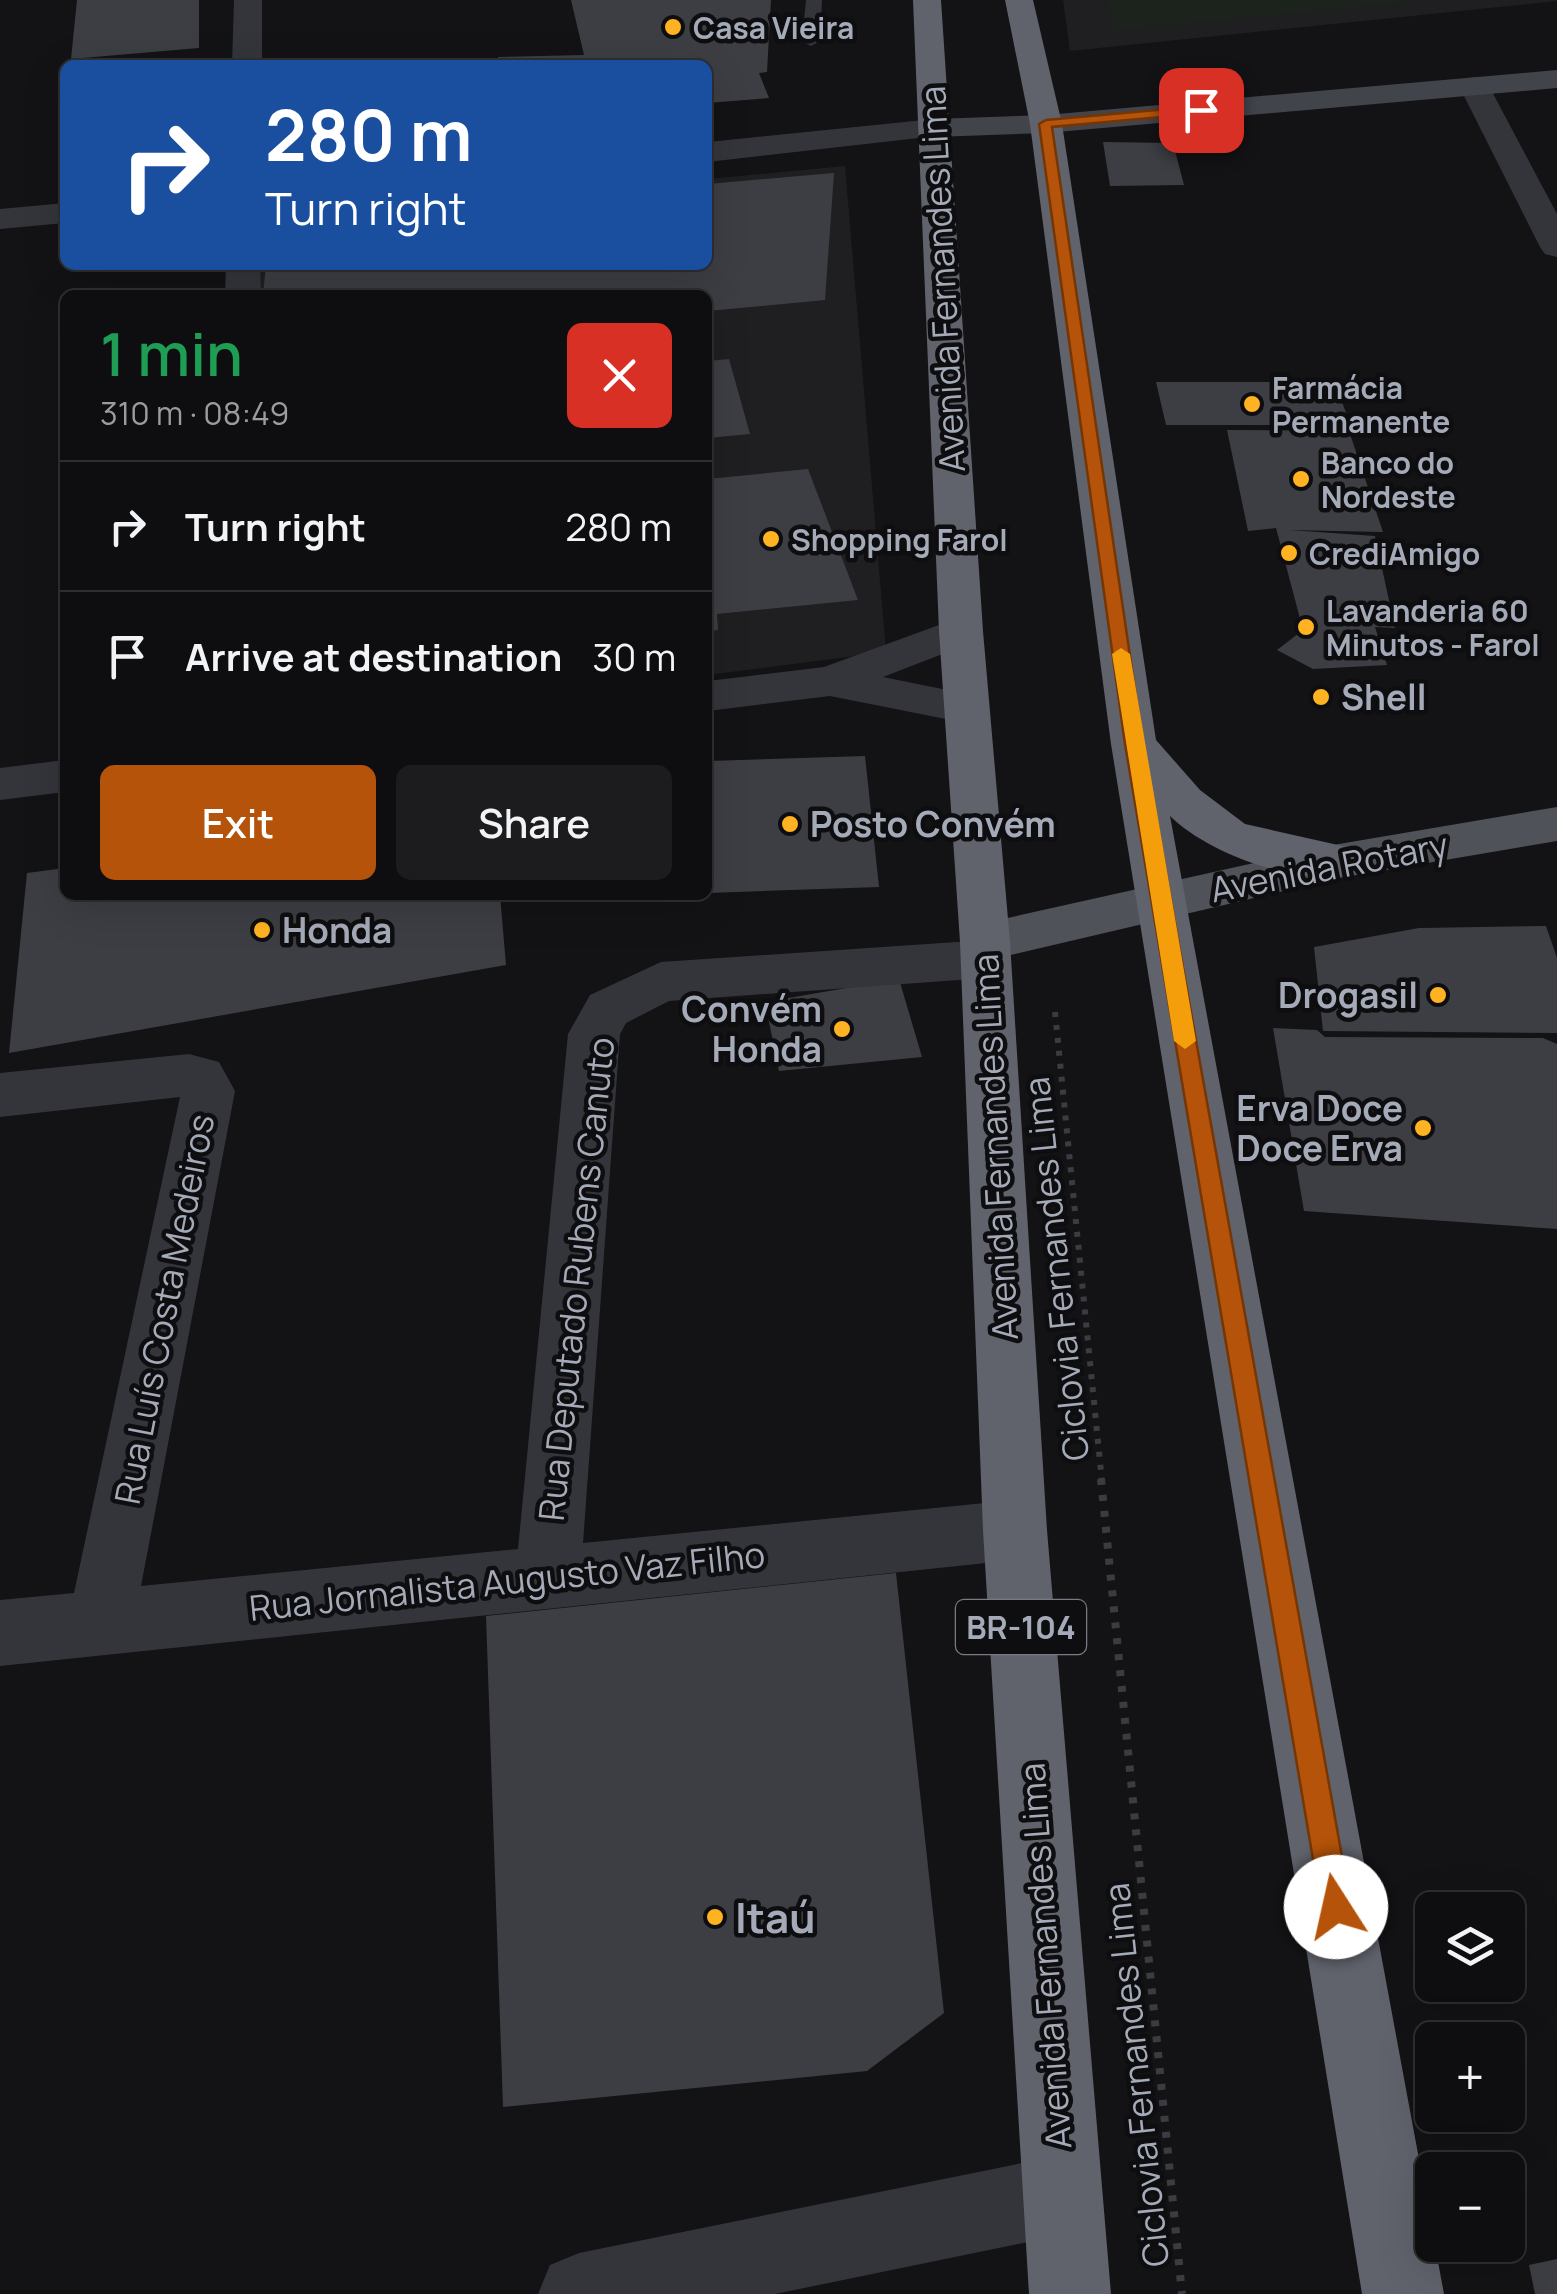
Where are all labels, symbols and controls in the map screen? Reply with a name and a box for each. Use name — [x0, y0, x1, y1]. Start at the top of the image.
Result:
place label: Casa Vieira — [693, 7, 854, 48]
marker: Casa Vieira — [662, 16, 684, 38]
pin — [1159, 68, 1244, 153]
icon: arrive — [1174, 83, 1229, 138]
street label: Avenida Fernandes Lima — [908, 85, 976, 473]
text: 280 m — [265, 86, 473, 182]
icon: right — [100, 100, 230, 230]
text: Turn right — [265, 177, 466, 239]
text: 1 min — [100, 312, 243, 394]
button: close — [567, 323, 672, 428]
place label: Farmácia Permanente — [1272, 367, 1450, 442]
text: 310 m · 08:49 — [100, 391, 289, 435]
marker: Farmácia Permanente — [1241, 393, 1263, 415]
place label: Banco do Nordeste — [1321, 442, 1456, 517]
marker: Banco do Nordeste — [1290, 468, 1312, 490]
icon: right — [100, 499, 155, 554]
text: Turn right — [185, 500, 366, 552]
text: 280 m — [565, 500, 672, 552]
place label: Shopping Farol — [791, 519, 1008, 560]
marker: Shopping Farol — [760, 528, 782, 550]
place label: CrediAmigo — [1309, 533, 1480, 574]
marker: CrediAmigo — [1278, 542, 1300, 564]
place label: Lavanderia 60 Minutos - Farol — [1326, 590, 1540, 665]
marker: Lavanderia 60 Minutos - Farol — [1295, 616, 1317, 638]
icon: arrive — [100, 629, 155, 684]
text: Arrive at destination — [185, 630, 562, 682]
text: 30 m — [592, 630, 676, 682]
place label: Shell — [1341, 673, 1427, 721]
marker: Shell — [1310, 686, 1332, 708]
button: Exit — [100, 765, 376, 880]
button: Share — [396, 765, 672, 880]
place label: Posto Convém — [810, 800, 1056, 848]
marker: Posto Convém — [779, 813, 801, 835]
street label: Avenida Rotary — [1206, 820, 1452, 914]
place label: Honda — [282, 906, 392, 954]
marker: Honda — [251, 919, 273, 941]
street label: Avenida Fernandes Lima — [961, 953, 1029, 1341]
place label: Drogasil — [1278, 971, 1418, 1019]
marker: Drogasil — [1427, 984, 1449, 1006]
place label: Convém Honda — [681, 985, 822, 1073]
marker: Convém Honda — [831, 1018, 853, 1040]
street label: Rua Deputado Rubens Canuto — [527, 1035, 625, 1523]
street label: Ciclovia Fernandes Lima — [1012, 1075, 1100, 1463]
place label: Erva Doce Doce Erva — [1236, 1084, 1403, 1172]
street label: Rua Luís Costa Medeiros — [103, 1110, 225, 1508]
marker: Erva Doce Doce Erva — [1412, 1117, 1434, 1139]
street label: Rua Jornalista Augusto Vaz Filho — [247, 1530, 767, 1632]
road number: BR-104 — [956, 1600, 1086, 1654]
street label: Avenida Fernandes Lima — [1008, 1761, 1082, 2151]
position arrow — [1284, 1855, 1388, 1959]
street label: Ciclovia Fernandes Lima — [1092, 1881, 1180, 2269]
place label: Itaú — [735, 1888, 815, 1946]
map controls — [1415, 1892, 1525, 2262]
button: layers — [1415, 1892, 1525, 2002]
marker: Itaú — [704, 1906, 726, 1928]
button: + — [1415, 2022, 1525, 2132]
button: − — [1415, 2152, 1525, 2262]

